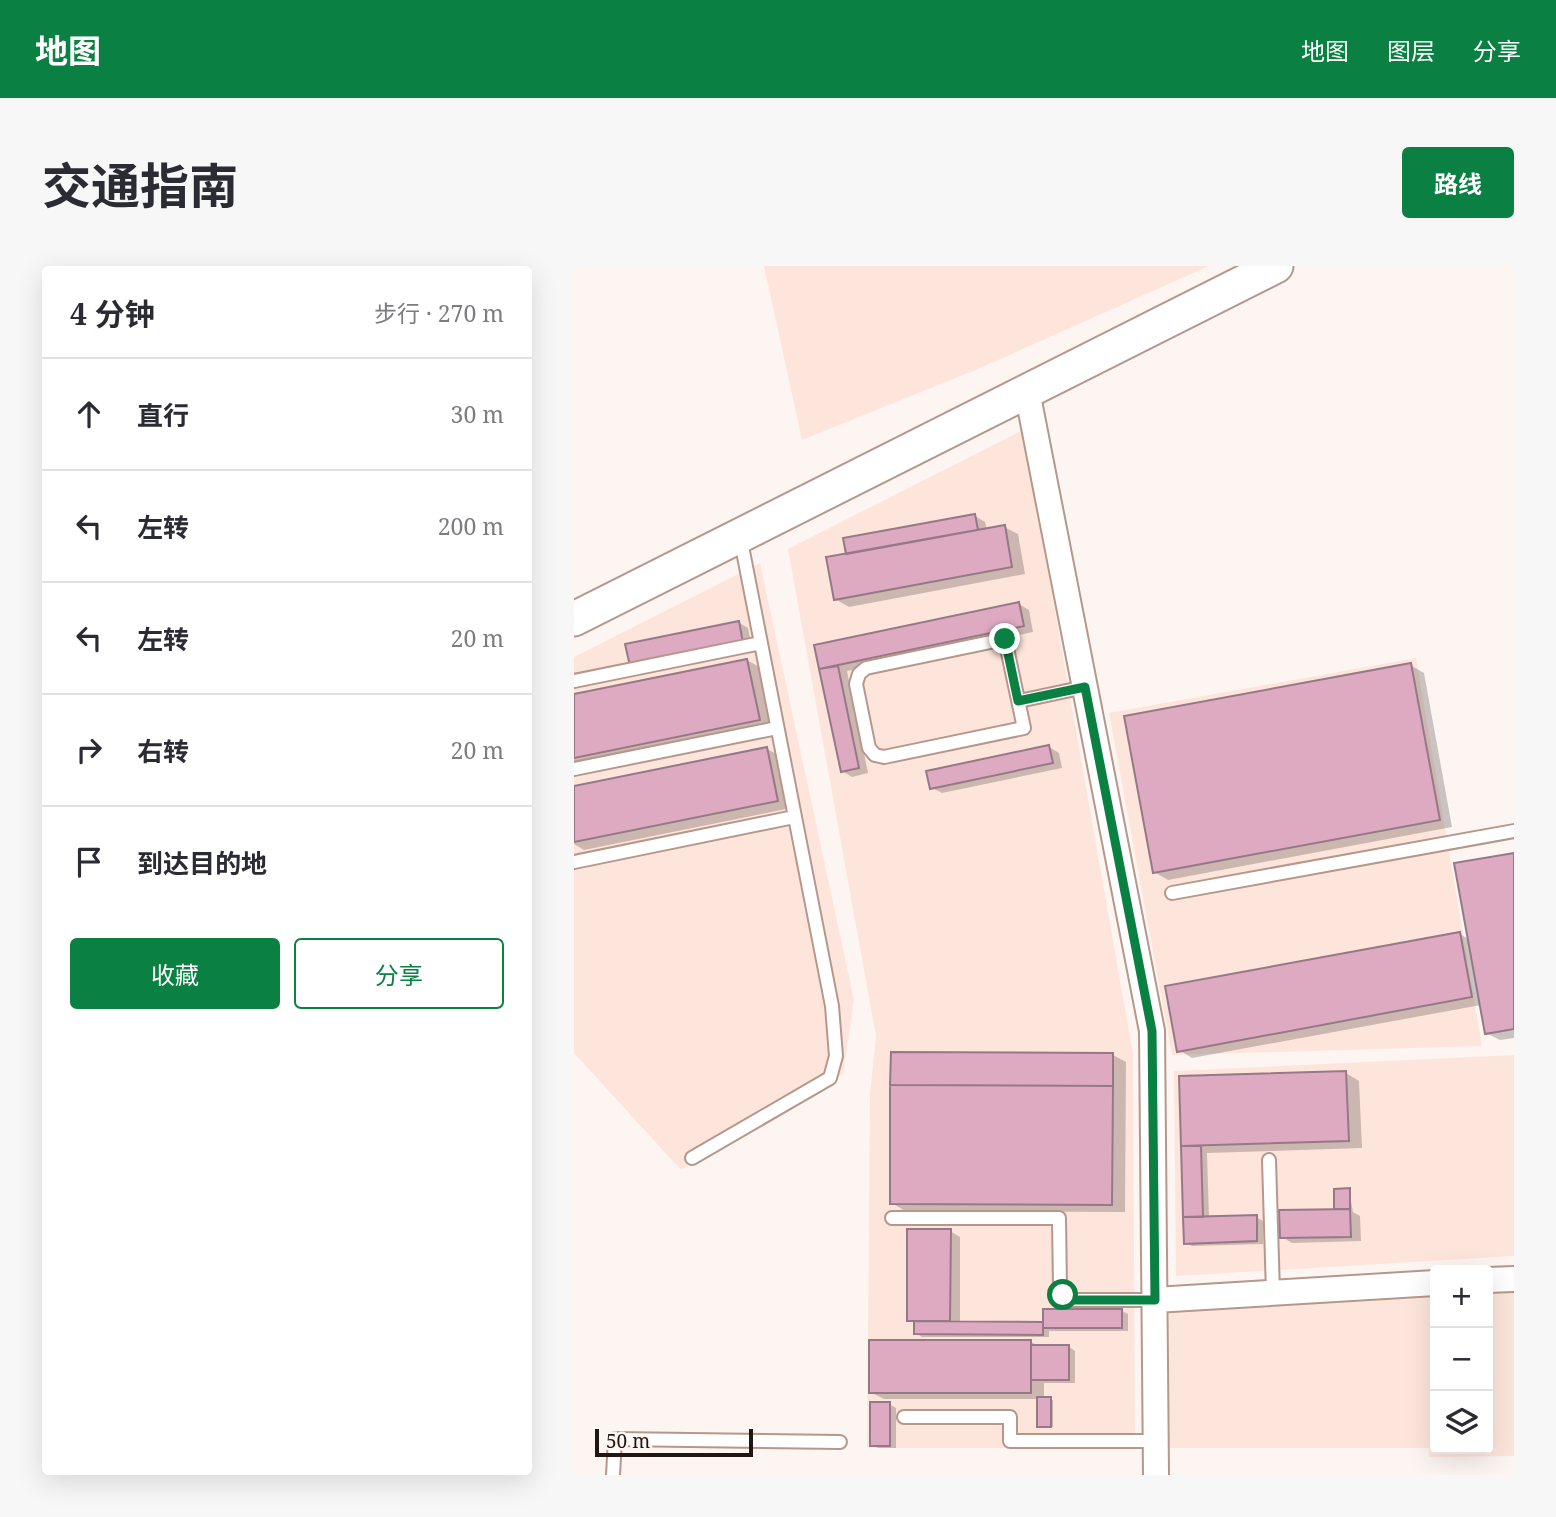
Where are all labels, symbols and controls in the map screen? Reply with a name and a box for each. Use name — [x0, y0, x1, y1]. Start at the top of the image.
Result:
text: 地图 — [35, 28, 101, 73]
text: 地图 — [1301, 34, 1349, 67]
text: 图层 — [1387, 34, 1435, 67]
text: 分享 — [1473, 34, 1521, 67]
button: 路线 — [1402, 147, 1514, 218]
text: 交通指南 — [42, 152, 238, 218]
text: 4 分钟 — [70, 293, 155, 334]
text: 步行 · 270 m — [374, 297, 504, 329]
icon: ahead — [70, 395, 108, 433]
text: 直行 — [137, 397, 189, 433]
text: 30 m — [451, 398, 504, 430]
icon: left — [70, 507, 108, 545]
text: 左转 — [137, 509, 189, 545]
text: 200 m — [438, 510, 504, 542]
icon: left — [70, 619, 108, 657]
text: 左转 — [137, 621, 189, 657]
text: 20 m — [451, 622, 504, 654]
route end — [989, 623, 1020, 654]
icon: right — [70, 731, 108, 769]
text: 右转 — [137, 733, 189, 769]
text: 20 m — [451, 734, 504, 766]
icon: arrive — [70, 843, 108, 881]
text: 到达目的地 — [137, 845, 267, 881]
button: 收藏 — [70, 938, 280, 1009]
button: 分享 — [294, 938, 504, 1009]
map controls — [1430, 1265, 1493, 1454]
button: + — [1430, 1265, 1493, 1328]
route start — [1047, 1279, 1078, 1310]
button: − — [1430, 1328, 1493, 1391]
button: layers — [1430, 1391, 1493, 1454]
scale bar — [595, 1426, 752, 1458]
text: 50 m — [606, 1428, 650, 1454]

